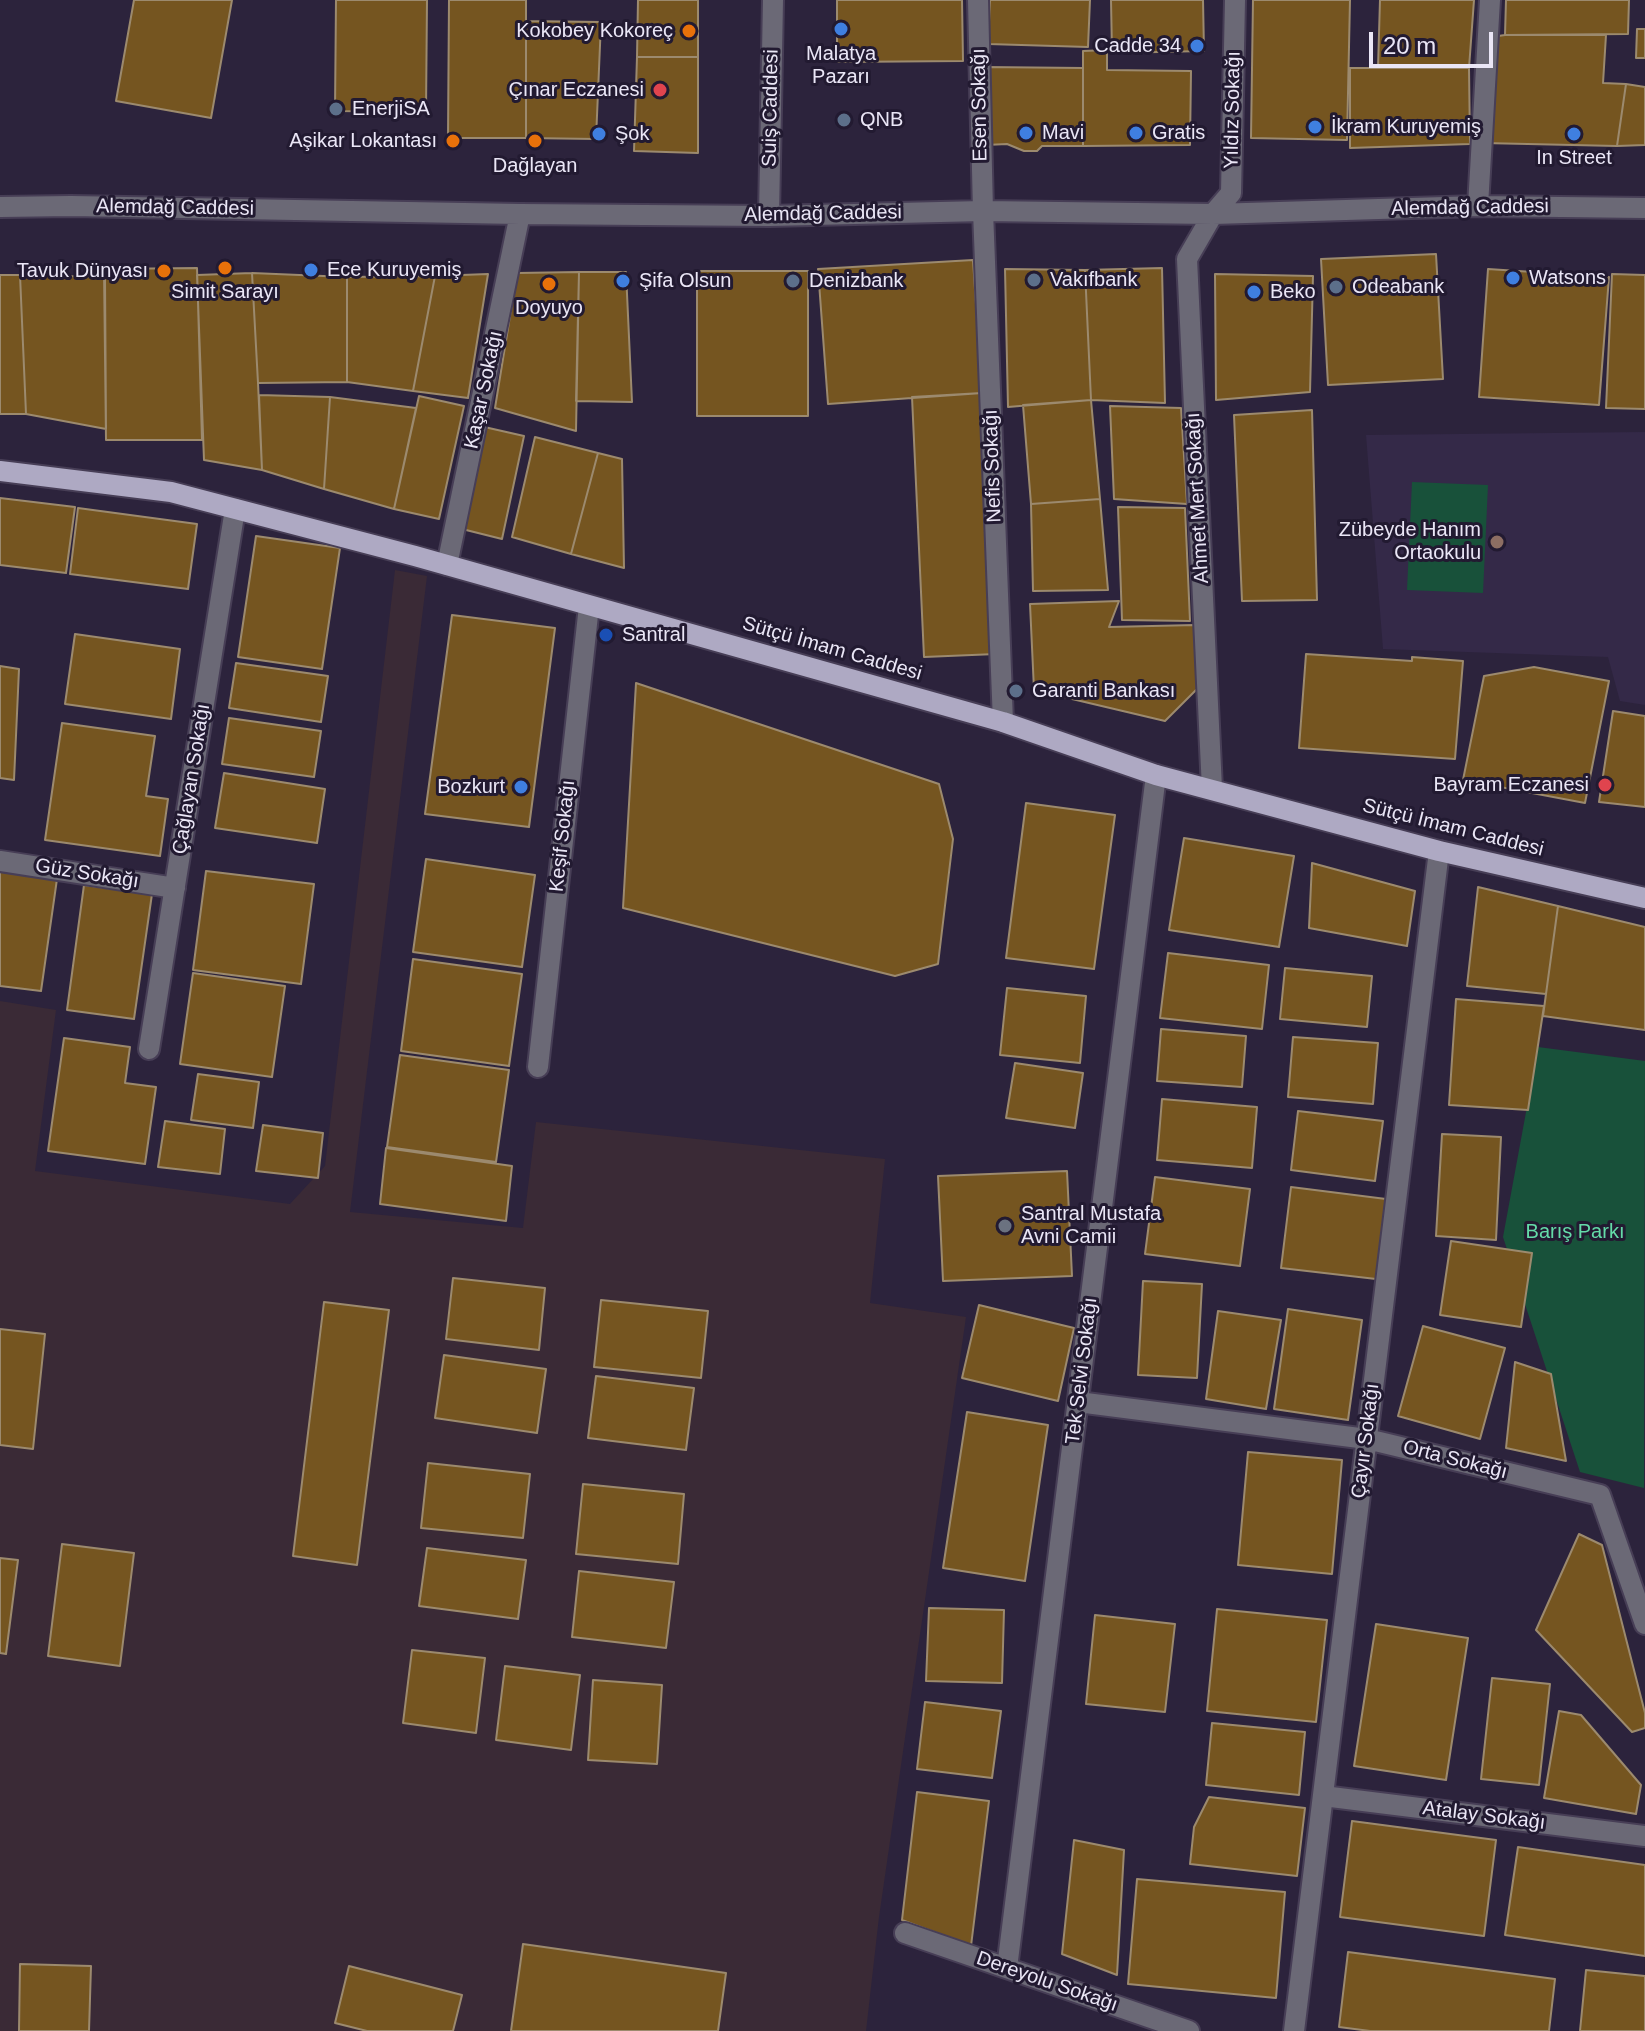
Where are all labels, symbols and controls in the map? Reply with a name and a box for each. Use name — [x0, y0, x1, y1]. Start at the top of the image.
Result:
scale bar — [1373, 16, 1497, 66]
place label: Kokobey Kokoreç — [516, 19, 673, 43]
marker: Malatya Pazarı — [832, 20, 850, 38]
marker: Kokobey Kokoreç — [680, 22, 698, 40]
text: 20 m — [1383, 32, 1436, 59]
place label: Cadde 34 — [1094, 34, 1181, 58]
marker: Cadde 34 — [1188, 37, 1206, 55]
place label: Malatya Pazarı — [806, 42, 876, 89]
street label: Esen Sokağı — [967, 48, 993, 162]
street label: Suiş Caddesi — [758, 49, 784, 167]
street label: Yıldız Sokağı — [1220, 51, 1246, 169]
place label: Çınar Eczanesi — [508, 78, 644, 102]
marker: Çınar Eczanesi — [651, 81, 669, 99]
place label: EnerjiSA — [352, 97, 430, 121]
marker: EnerjiSA — [327, 100, 345, 118]
place label: QNB — [860, 108, 903, 132]
marker: QNB — [835, 111, 853, 129]
place label: İkram Kuruyemiş — [1331, 115, 1481, 139]
marker: İkram Kuruyemiş — [1306, 118, 1324, 136]
place label: Mavi — [1042, 121, 1084, 145]
place label: Gratis — [1152, 121, 1205, 145]
place label: Şok — [615, 122, 649, 146]
marker: Mavi — [1017, 124, 1035, 142]
marker: Gratis — [1127, 124, 1145, 142]
marker: Şok — [590, 125, 608, 143]
marker: In Street — [1565, 125, 1583, 143]
place label: Aşikar Lokantası — [289, 129, 437, 153]
marker: Aşikar Lokantası — [444, 132, 462, 150]
marker: Dağlayan — [526, 132, 544, 150]
place label: In Street — [1536, 146, 1612, 170]
place label: Dağlayan — [493, 154, 577, 178]
street label: Alemdağ Caddesi — [96, 195, 254, 221]
street label: Alemdağ Caddesi — [1391, 195, 1549, 221]
street label: Alemdağ Caddesi — [744, 201, 902, 227]
place label: Ece Kuruyemiş — [327, 258, 461, 282]
place label: Tavuk Dünyası — [17, 259, 148, 283]
marker: Simit Sarayı — [216, 259, 234, 277]
marker: Ece Kuruyemiş — [302, 261, 320, 279]
marker: Tavuk Dünyası — [155, 262, 173, 280]
place label: Watsons — [1529, 266, 1606, 290]
place label: Vakıfbank — [1050, 268, 1137, 292]
place label: Şifa Olsun — [639, 269, 731, 293]
place label: Denizbank — [809, 269, 904, 293]
marker: Watsons — [1504, 269, 1522, 287]
marker: Vakıfbank — [1025, 271, 1043, 289]
marker: Şifa Olsun — [614, 272, 632, 290]
marker: Denizbank — [784, 272, 802, 290]
marker: Doyuyo — [540, 275, 558, 293]
place label: Odeabank — [1352, 275, 1444, 299]
marker: Odeabank — [1327, 278, 1345, 296]
place label: Simit Sarayı — [171, 280, 279, 304]
place label: Beko — [1270, 280, 1316, 304]
marker: Beko — [1245, 283, 1263, 301]
place label: Doyuyo — [515, 296, 583, 320]
street label: Kaşar Sokağı — [460, 329, 508, 451]
street label: Nefis Sokağı — [979, 409, 1007, 523]
street label: Ahmet Mert Sokağı — [1182, 412, 1214, 584]
place label: Zübeyde Hanım Ortaokulu — [1339, 518, 1481, 565]
marker: Zübeyde Hanım Ortaokulu — [1488, 533, 1506, 551]
street label: Sütçü İmam Caddesi — [739, 612, 925, 686]
place label: Santral — [622, 623, 685, 647]
marker: Santral — [597, 626, 615, 644]
place label: Garanti Bankası — [1032, 679, 1175, 703]
marker: Garanti Bankası — [1007, 682, 1025, 700]
street label: Çağlayan Sokağı — [168, 702, 216, 856]
place label: Bayram Eczanesi — [1433, 773, 1589, 797]
place label: Bozkurt — [437, 775, 505, 799]
marker: Bayram Eczanesi — [1596, 776, 1614, 794]
marker: Bozkurt — [512, 778, 530, 796]
street label: Keşif Sokağı — [545, 779, 581, 893]
street label: Sütçü İmam Caddesi — [1360, 794, 1546, 862]
street label: Güz Sokağı — [34, 854, 140, 894]
place label: Santral Mustafa Avni Camii — [1021, 1202, 1161, 1249]
marker: Santral Mustafa Avni Camii — [996, 1217, 1014, 1235]
park label: Barış Parkı — [1526, 1220, 1624, 1244]
street label: Tek Selvi Sokağı — [1061, 1296, 1103, 1446]
street label: Çayır Sokağı — [1347, 1382, 1385, 1500]
street label: Orta Sokağı — [1400, 1435, 1510, 1485]
street label: Atalay Sokağı — [1421, 1797, 1547, 1835]
street label: Dereyolu Sokağı — [973, 1947, 1121, 2017]

